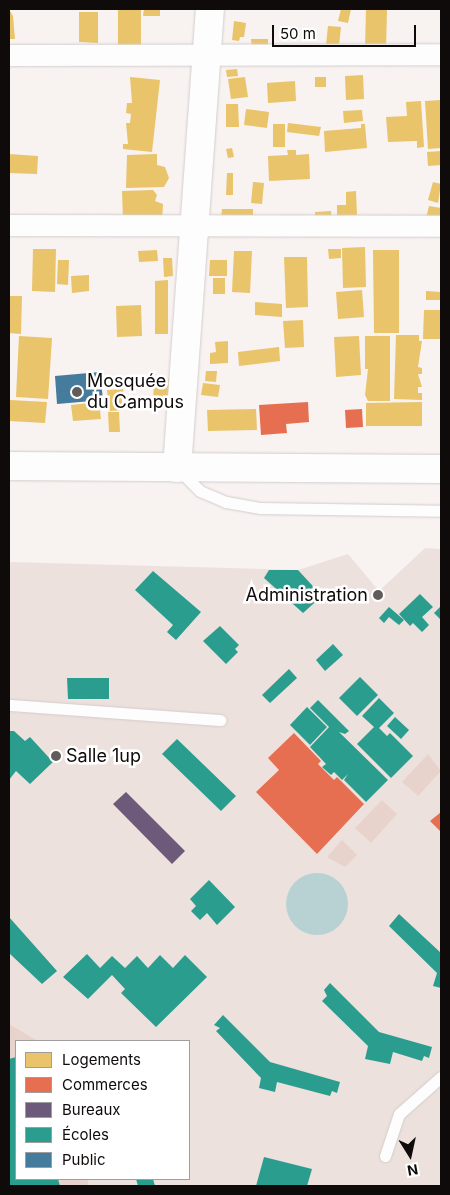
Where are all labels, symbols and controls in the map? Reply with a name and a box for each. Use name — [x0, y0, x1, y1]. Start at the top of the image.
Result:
scale bar — [275, 15, 419, 47]
text: 50 m — [280, 24, 316, 43]
place label: Mosquée du Campus — [87, 371, 184, 414]
marker: Mosquée du Campus — [71, 386, 83, 398]
place label: Administration — [245, 584, 368, 606]
marker: Administration — [372, 589, 384, 601]
place label: Salle 1up — [66, 745, 141, 767]
marker: Salle 1up — [50, 750, 62, 762]
legend — [15, 1040, 190, 1180]
text: Logements — [62, 1050, 141, 1069]
text: Commerces — [62, 1075, 148, 1094]
text: Bureaux — [62, 1100, 120, 1119]
text: Écoles — [62, 1125, 109, 1144]
north arrow — [385, 1130, 435, 1180]
text: Public — [62, 1150, 105, 1169]
text: N — [406, 1161, 419, 1180]

